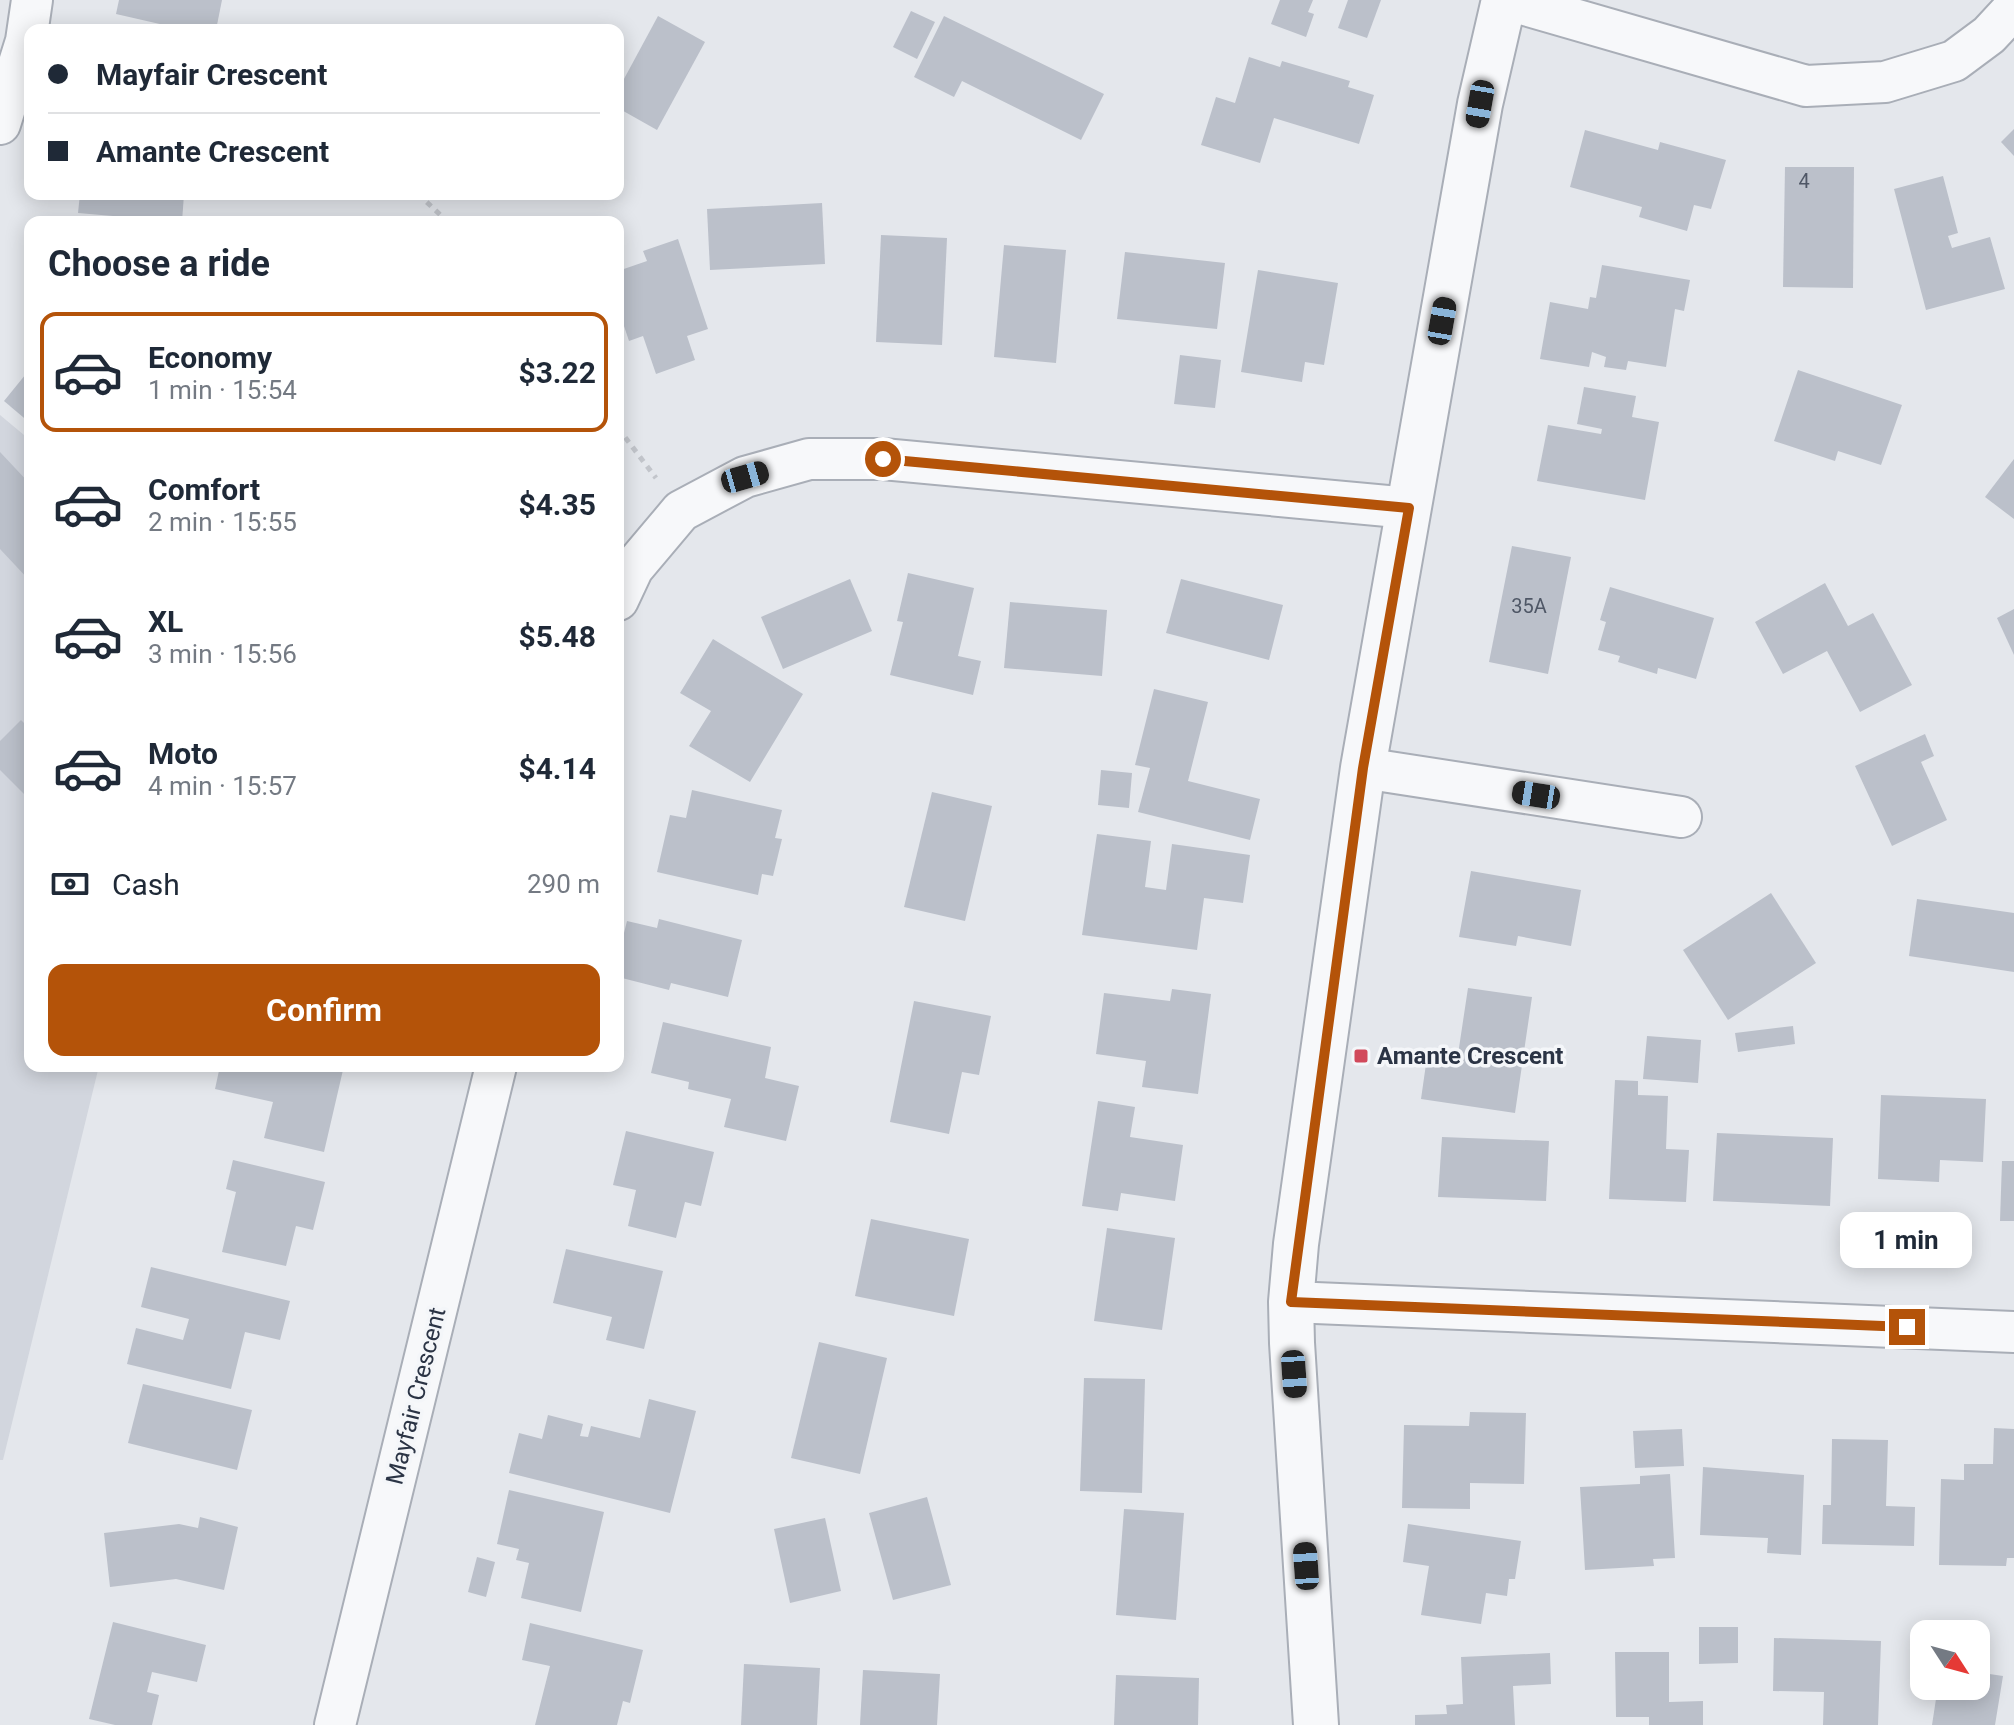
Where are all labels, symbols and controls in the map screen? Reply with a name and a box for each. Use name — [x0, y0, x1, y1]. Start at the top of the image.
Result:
text: Mayfair Crescent — [96, 57, 327, 92]
car — [1464, 78, 1496, 130]
text: Amante Crescent — [96, 134, 329, 169]
house number: 4 — [1798, 169, 1810, 193]
text: Choose a ride — [48, 243, 270, 285]
car — [1426, 295, 1458, 347]
icon: car — [52, 336, 124, 408]
text: Economy — [148, 340, 272, 375]
text: $3.22 — [518, 355, 596, 390]
text: 1 min · 15:54 — [148, 375, 297, 405]
route start — [865, 441, 901, 477]
car — [719, 459, 771, 495]
icon: car — [52, 468, 124, 540]
text: Comfort — [148, 472, 260, 507]
text: $4.35 — [518, 487, 596, 522]
text: 2 min · 15:55 — [148, 507, 297, 537]
house number: 35A — [1511, 594, 1547, 618]
icon: car — [52, 600, 124, 672]
text: XL — [148, 604, 183, 639]
text: $5.48 — [518, 619, 596, 654]
text: 3 min · 15:56 — [148, 639, 297, 669]
icon: car — [52, 732, 124, 804]
text: Moto — [148, 736, 218, 771]
text: $4.14 — [518, 751, 596, 786]
text: 4 min · 15:57 — [148, 771, 297, 801]
car — [1510, 779, 1562, 811]
icon: cash — [48, 862, 92, 906]
text: Cash — [112, 867, 180, 902]
text: 290 m — [527, 869, 600, 899]
button: Confirm — [48, 964, 600, 1056]
place label: Amante Crescent — [1377, 1042, 1563, 1070]
marker: Amante Crescent — [1352, 1047, 1370, 1065]
callout: 1 min — [1841, 1211, 1973, 1267]
text: 1 min — [1873, 1225, 1939, 1255]
street label: Mayfair Crescent — [380, 1304, 452, 1488]
route end — [1889, 1309, 1925, 1345]
car — [1280, 1349, 1308, 1399]
car — [1292, 1541, 1320, 1591]
north arrow — [1910, 1620, 1990, 1700]
map controls — [1910, 1620, 1990, 1700]

